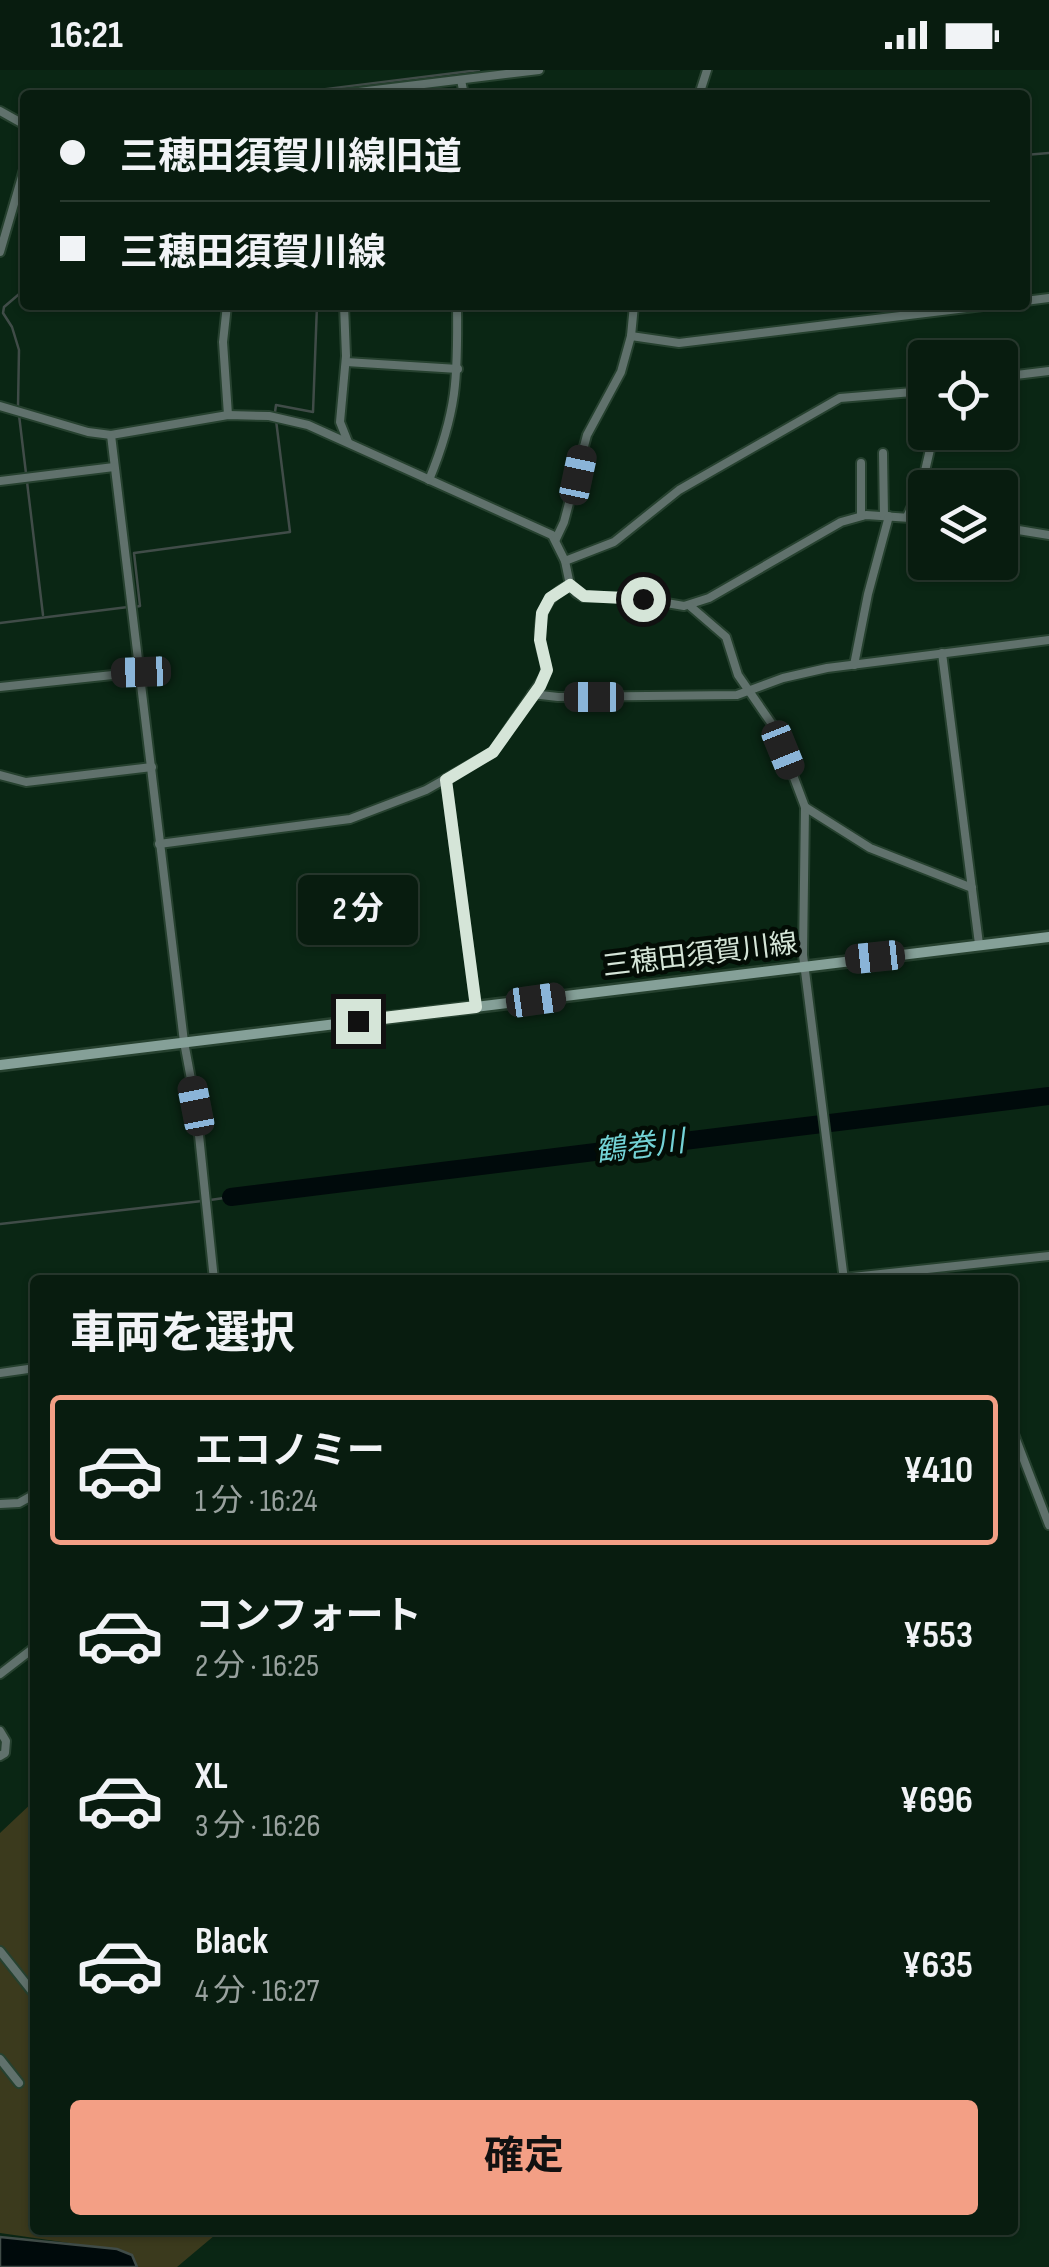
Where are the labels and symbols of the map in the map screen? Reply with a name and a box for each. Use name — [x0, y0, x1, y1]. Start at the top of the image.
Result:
car — [557, 443, 599, 507]
route start — [621, 577, 666, 622]
car — [110, 656, 172, 688]
car — [564, 682, 624, 712]
car — [758, 717, 808, 783]
callout: 2 分 — [298, 876, 418, 946]
street label: 三穂田須賀川線 — [601, 927, 799, 983]
car — [844, 939, 906, 975]
car — [504, 981, 568, 1019]
route end — [336, 999, 381, 1044]
car — [176, 1074, 216, 1138]
water label: 鶴巻川 — [593, 1123, 690, 1170]

